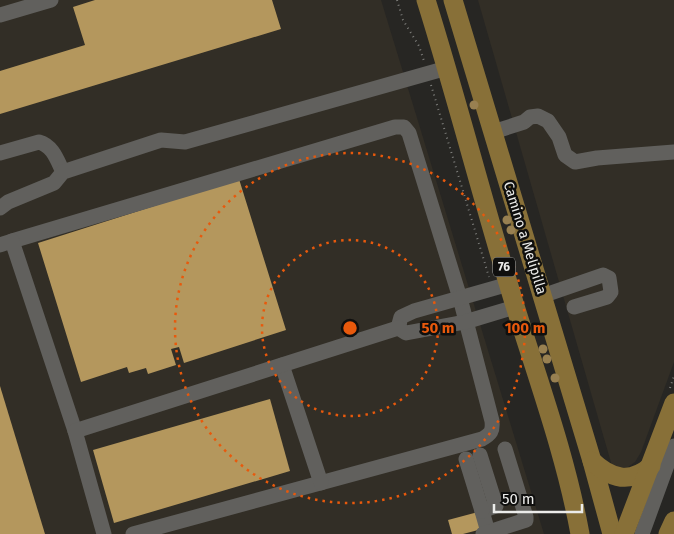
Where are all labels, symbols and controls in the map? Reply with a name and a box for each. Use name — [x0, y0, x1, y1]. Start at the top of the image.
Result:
street label: Camino a Melipilla — [500, 179, 550, 297]
road number: 76 — [493, 258, 515, 276]
centre of rings — [341, 319, 359, 337]
text: 50 m — [421, 319, 455, 337]
text: 100 m — [505, 319, 545, 337]
scale bar — [494, 482, 582, 514]
text: 50 m — [502, 490, 535, 508]

